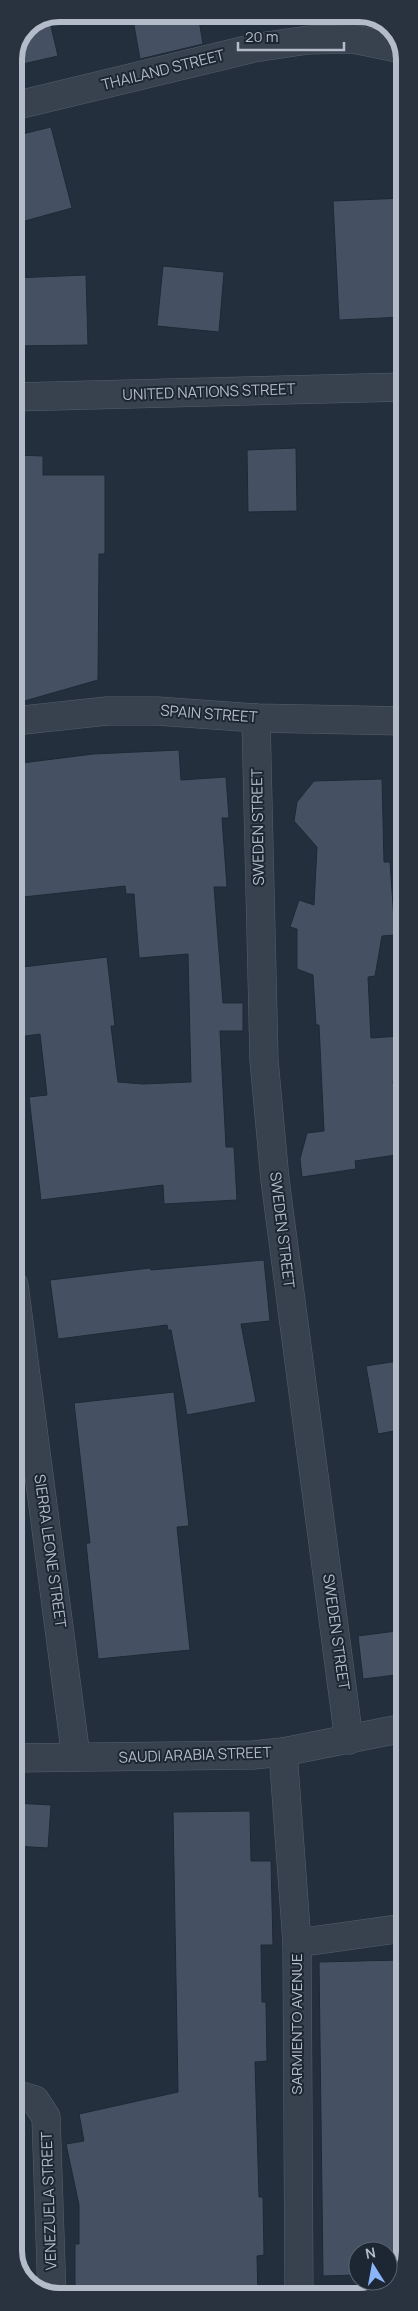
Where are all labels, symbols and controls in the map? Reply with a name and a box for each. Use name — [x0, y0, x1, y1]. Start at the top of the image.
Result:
scale bar — [238, 20, 344, 52]
text: 20 m — [245, 26, 278, 47]
street label: THAILAND STREET — [99, 44, 227, 95]
street label: UNITED NATIONS STREET — [122, 378, 296, 405]
street label: SPAIN STREET — [160, 700, 258, 727]
street label: SWEDEN STREET — [246, 768, 269, 886]
street label: SWEDEN STREET — [265, 1171, 300, 1289]
street label: SIERRA LEONE STREET — [29, 1473, 72, 1629]
street label: SWEDEN STREET — [318, 1572, 355, 1691]
street label: SAUDI ARABIA STREET — [118, 1741, 272, 1768]
street label: SARMIENTO AVENUE — [286, 1953, 307, 2095]
street label: VENEZUELA STREET — [36, 2131, 61, 2271]
north arrow — [348, 2241, 398, 2291]
text: N — [364, 2242, 377, 2263]

